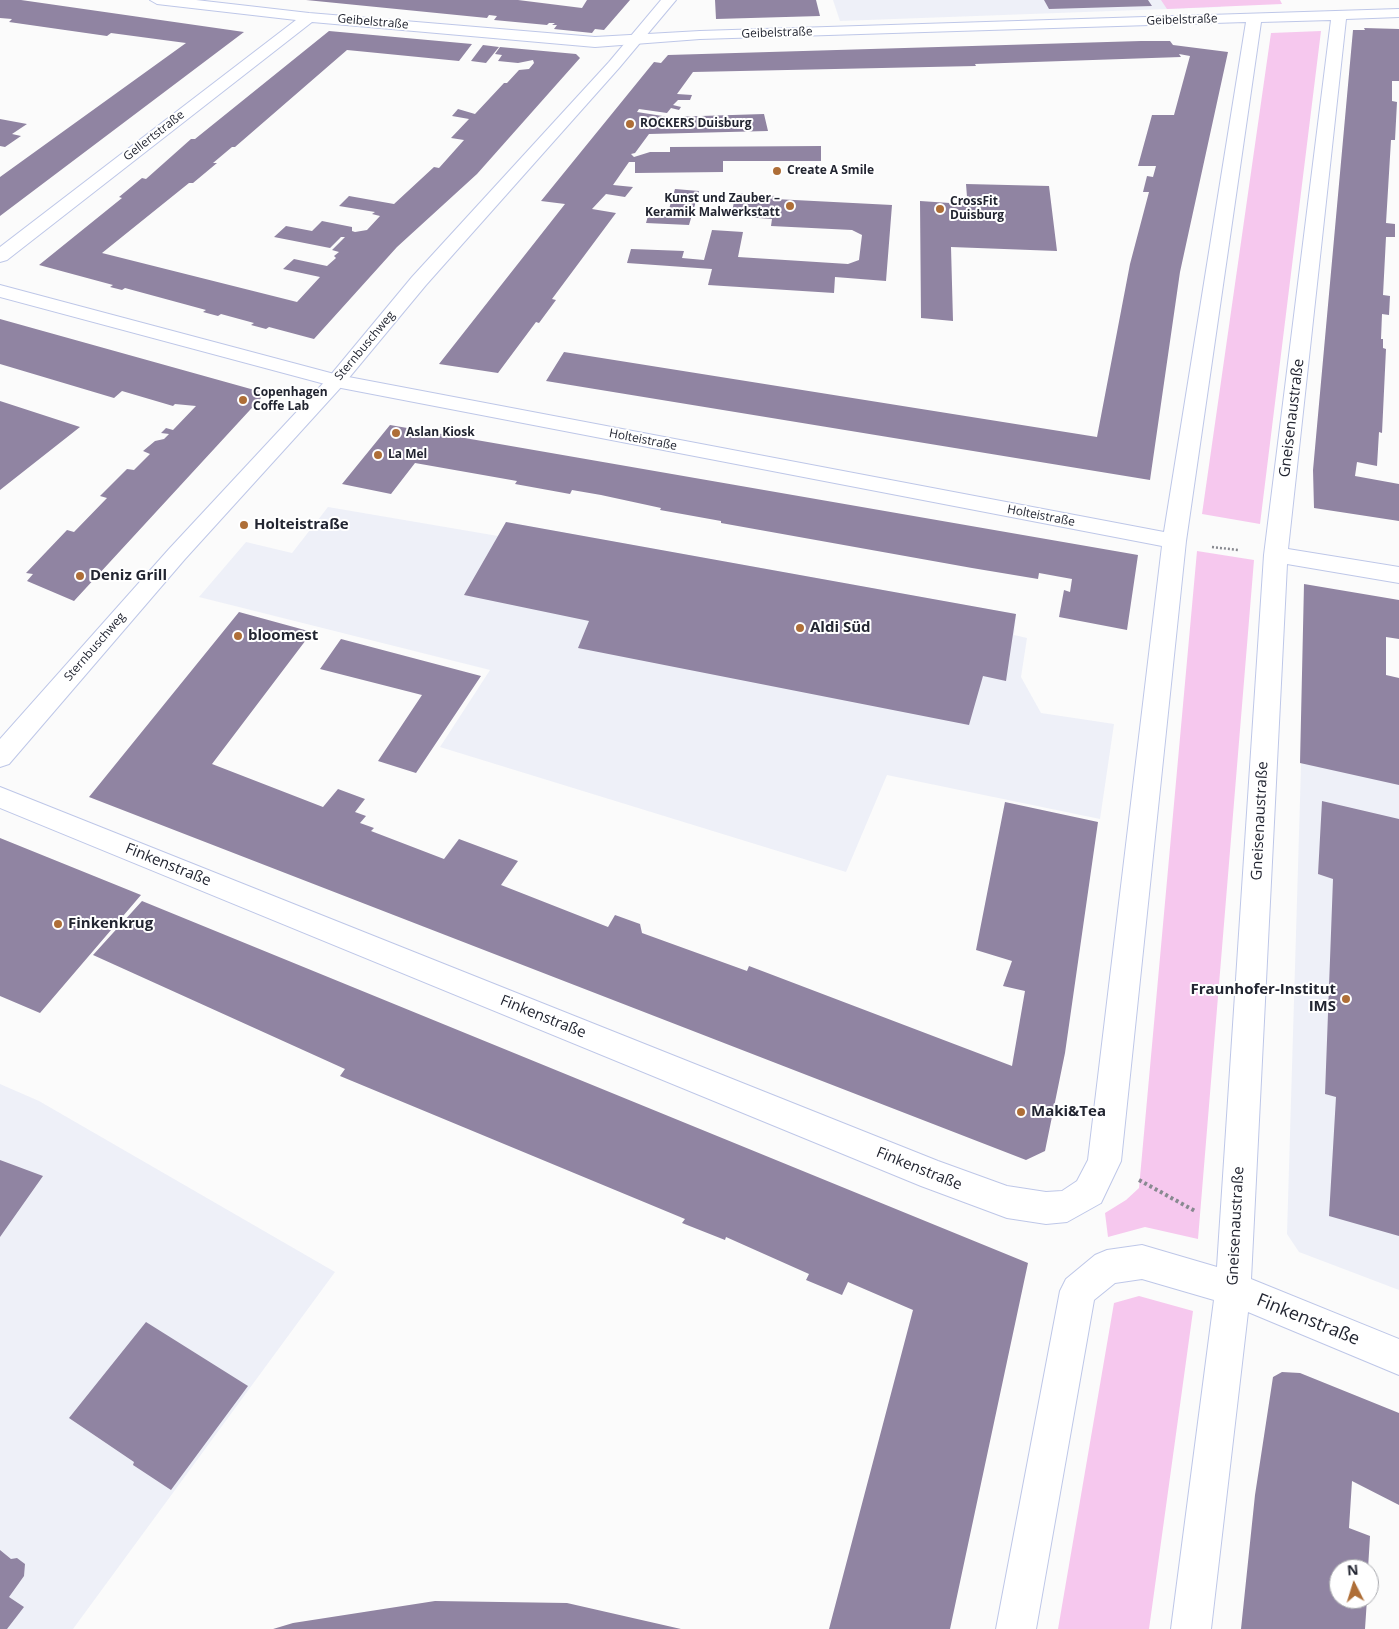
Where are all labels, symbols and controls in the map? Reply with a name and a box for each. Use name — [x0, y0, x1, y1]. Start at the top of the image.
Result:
street label: Geibelstraße — [337, 12, 409, 32]
street label: Geibelstraße — [1146, 12, 1218, 28]
street label: Geibelstraße — [741, 25, 813, 41]
street label: Gellertstraße — [121, 108, 187, 164]
place label: ROCKERS Duisburg — [640, 117, 752, 131]
marker: ROCKERS Duisburg — [624, 118, 636, 130]
place label: Create A Smile — [787, 164, 874, 178]
marker: Create A Smile — [771, 165, 783, 177]
place label: Kunst und Zauber – Keramik Malwerkstatt — [645, 192, 780, 220]
place label: CrossFit Duisburg — [950, 195, 1004, 223]
marker: Kunst und Zauber – Keramik Malwerkstatt — [784, 200, 796, 212]
marker: CrossFit Duisburg — [934, 203, 946, 215]
street label: Sternbuschweg — [332, 308, 398, 384]
street label: Gneisenaustraße — [1276, 358, 1308, 478]
place label: Copenhagen Coffe Lab — [253, 386, 328, 414]
marker: Copenhagen Coffe Lab — [237, 394, 249, 406]
place label: Aslan Kiosk — [406, 426, 475, 440]
street label: Holteistraße — [608, 426, 678, 454]
marker: Aslan Kiosk — [390, 427, 402, 439]
place label: La Mel — [388, 448, 427, 462]
marker: La Mel — [372, 449, 384, 461]
street label: Holteistraße — [1006, 502, 1076, 530]
place label: Holteistraße — [254, 516, 349, 534]
marker: Holteistraße — [238, 519, 250, 531]
place label: Deniz Grill — [90, 567, 167, 585]
marker: Deniz Grill — [74, 570, 86, 582]
street label: Sternbuschweg — [61, 610, 129, 684]
place label: Aldi Süd — [810, 619, 871, 637]
marker: Aldi Süd — [794, 622, 806, 634]
place label: bloomest — [248, 627, 318, 645]
marker: bloomest — [232, 630, 244, 642]
street label: Gneisenaustraße — [1248, 761, 1272, 881]
street label: Finkenstraße — [122, 840, 214, 890]
place label: Finkenkrug — [68, 915, 153, 933]
marker: Finkenkrug — [52, 918, 64, 930]
place label: Fraunhofer-Institut IMS — [1190, 981, 1336, 1016]
street label: Finkenstraße — [497, 992, 589, 1042]
marker: Fraunhofer-Institut IMS — [1340, 993, 1352, 1005]
place label: Maki&Tea — [1031, 1103, 1106, 1121]
marker: Maki&Tea — [1015, 1106, 1027, 1118]
street label: Finkenstraße — [873, 1144, 965, 1194]
street label: Gneisenaustraße — [1224, 1166, 1248, 1286]
street label: Finkenstraße — [1253, 1290, 1363, 1350]
north arrow — [1329, 1559, 1379, 1609]
text: N — [1346, 1560, 1359, 1580]

